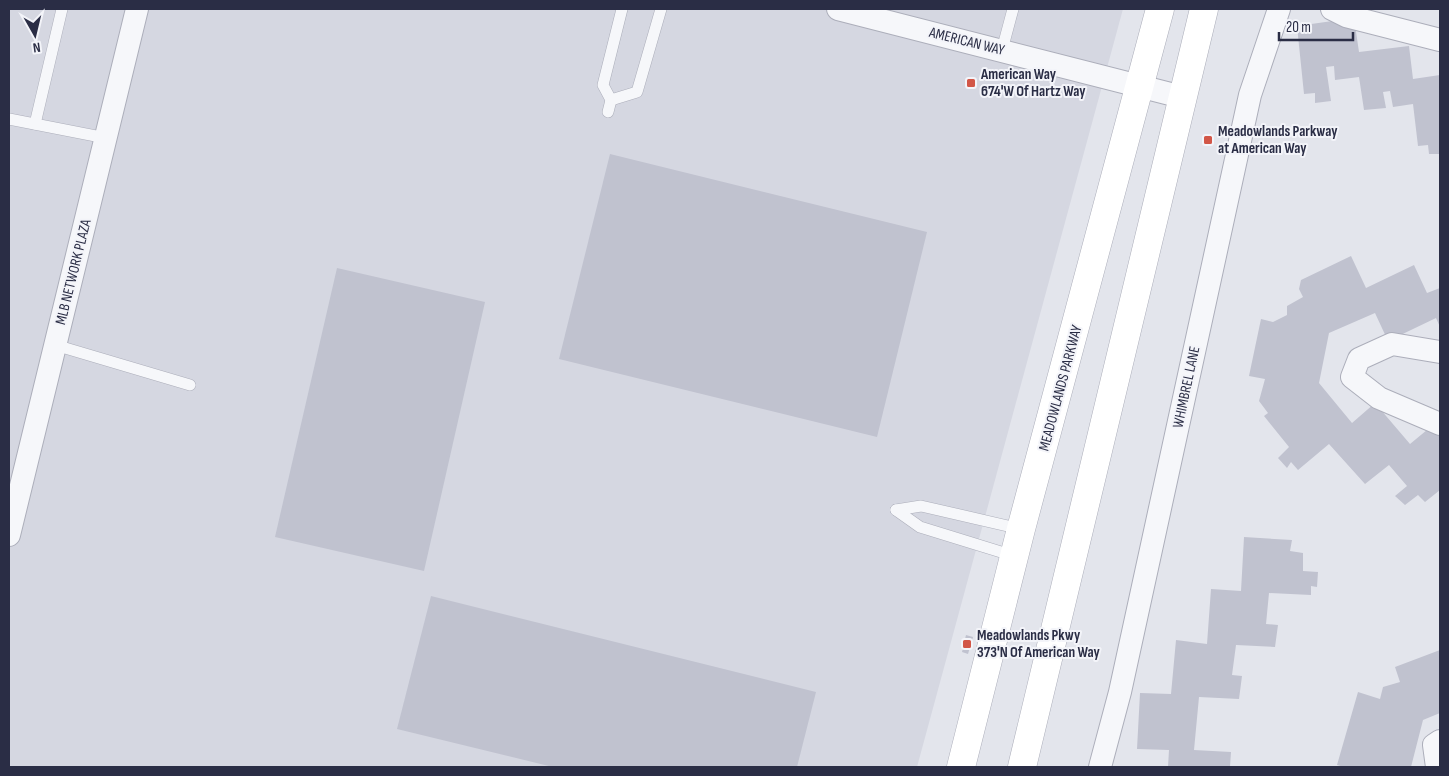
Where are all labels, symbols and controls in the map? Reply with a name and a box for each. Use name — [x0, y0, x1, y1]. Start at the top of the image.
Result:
north arrow — [10, 10, 60, 60]
scale bar — [1279, 10, 1353, 42]
text: 20 m — [1286, 18, 1311, 37]
street label: AMERICAN WAY — [926, 23, 1007, 60]
text: N — [32, 38, 42, 56]
place label: American Way 674'W Of Hartz Way — [980, 65, 1086, 101]
marker: American Way 674'W Of Hartz Way — [965, 77, 977, 89]
place label: Meadowlands Parkway at American Way — [1218, 122, 1338, 158]
marker: Meadowlands Parkway at American Way — [1202, 134, 1214, 146]
street label: MLB NETWORK PLAZA — [51, 217, 96, 327]
street label: MEADOWLANDS PARKWAY — [1035, 322, 1087, 453]
street label: WHIMBREL LANE — [1169, 345, 1204, 430]
place label: Meadowlands Pkwy 373'N Of American Way — [977, 626, 1101, 662]
marker: Meadowlands Pkwy 373'N Of American Way — [961, 638, 973, 650]

